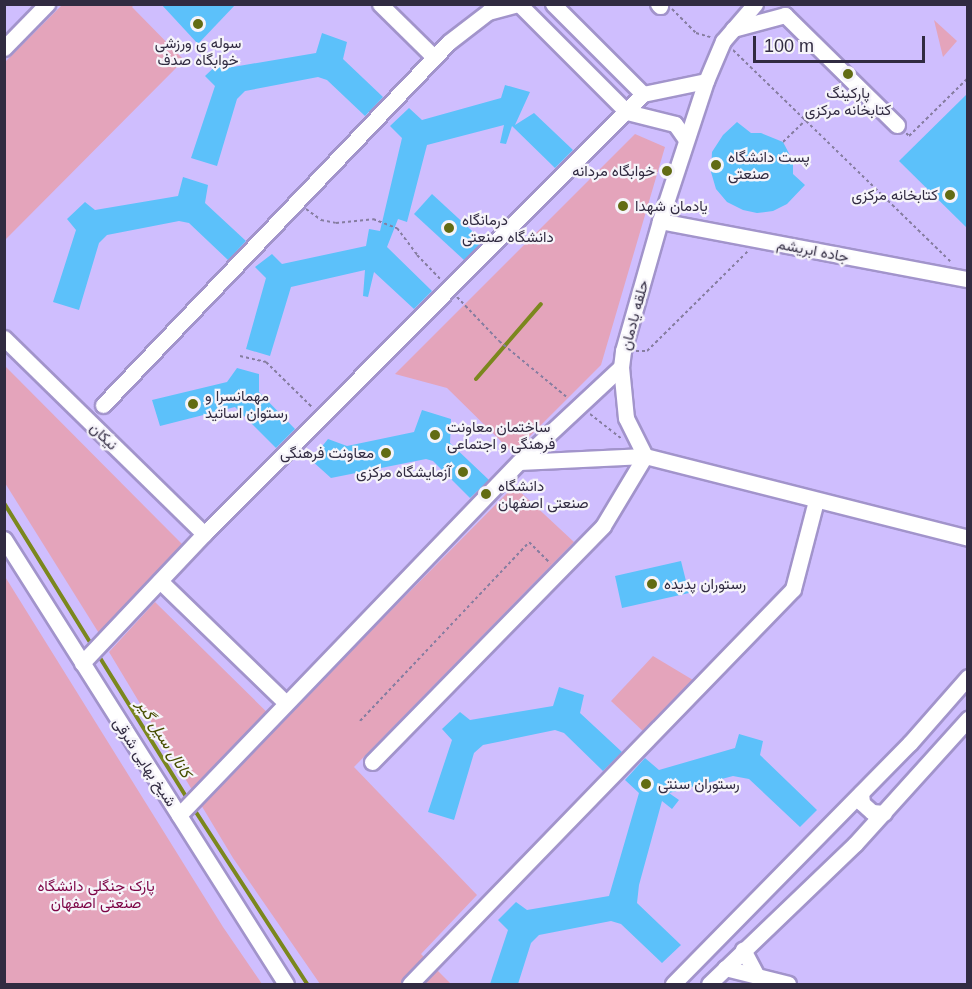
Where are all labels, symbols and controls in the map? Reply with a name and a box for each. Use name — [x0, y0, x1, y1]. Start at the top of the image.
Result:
marker: سوله ی ورزشی خوابگاه صدف — [191, 17, 205, 31]
scale bar — [756, 24, 928, 62]
place label: سوله ی ورزشی خوابگاه صدف — [155, 33, 241, 68]
text: 100 m — [764, 36, 814, 56]
marker: پارکینگ کتابخانه مرکزی — [841, 67, 855, 81]
place label: پارکینگ کتابخانه مرکزی — [805, 83, 891, 118]
place label: پست دانشگاه صنعتی — [728, 147, 810, 182]
marker: پست دانشگاه صنعتی — [709, 158, 723, 172]
place label: خوابگاه مردانه — [572, 162, 655, 180]
marker: خوابگاه مردانه — [660, 164, 674, 178]
place label: کتابخانه مرکزی — [851, 186, 938, 204]
marker: کتابخانه مرکزی — [943, 188, 957, 202]
place label: یادمان شهدا — [635, 197, 708, 215]
marker: یادمان شهدا — [616, 199, 630, 213]
place label: درمانگاه دانشگاه صنعتی — [462, 210, 554, 245]
marker: درمانگاه دانشگاه صنعتی — [440, 219, 458, 237]
street label: جاده ابریشم — [776, 234, 850, 266]
street label: حلقه یادمان — [616, 278, 652, 352]
place label: مهمانسرا و رستوان اساتید — [205, 386, 288, 421]
marker: مهمانسرا و رستوان اساتید — [186, 397, 200, 411]
place label: ساختمان معاونت فرهنگی و اجتماعی — [447, 417, 555, 452]
street label: نیکان — [86, 419, 122, 453]
marker: ساختمان معاونت فرهنگی و اجتماعی — [428, 428, 442, 442]
place label: معاونت فرهنگی — [280, 444, 374, 462]
marker: معاونت فرهنگی — [379, 446, 393, 460]
place label: آزمایشگاه مرکزی — [356, 463, 451, 481]
marker: آزمایشگاه مرکزی — [456, 465, 470, 479]
place label: دانشگاه صنعتی اصفهان — [498, 476, 588, 511]
marker: دانشگاه صنعتی اصفهان — [479, 487, 493, 501]
place label: رستوران پدیده — [664, 575, 746, 593]
marker: رستوران پدیده — [645, 577, 659, 591]
water label: کانال سیل گیر — [132, 696, 196, 782]
street label: شیخ بهایی شرقی — [110, 714, 180, 810]
place label: رستوران سنتی — [658, 775, 740, 793]
marker: رستوران سنتی — [639, 777, 653, 791]
park label: پارک جنگلی دانشگاه صنعتی اصفهان — [37, 876, 155, 911]

